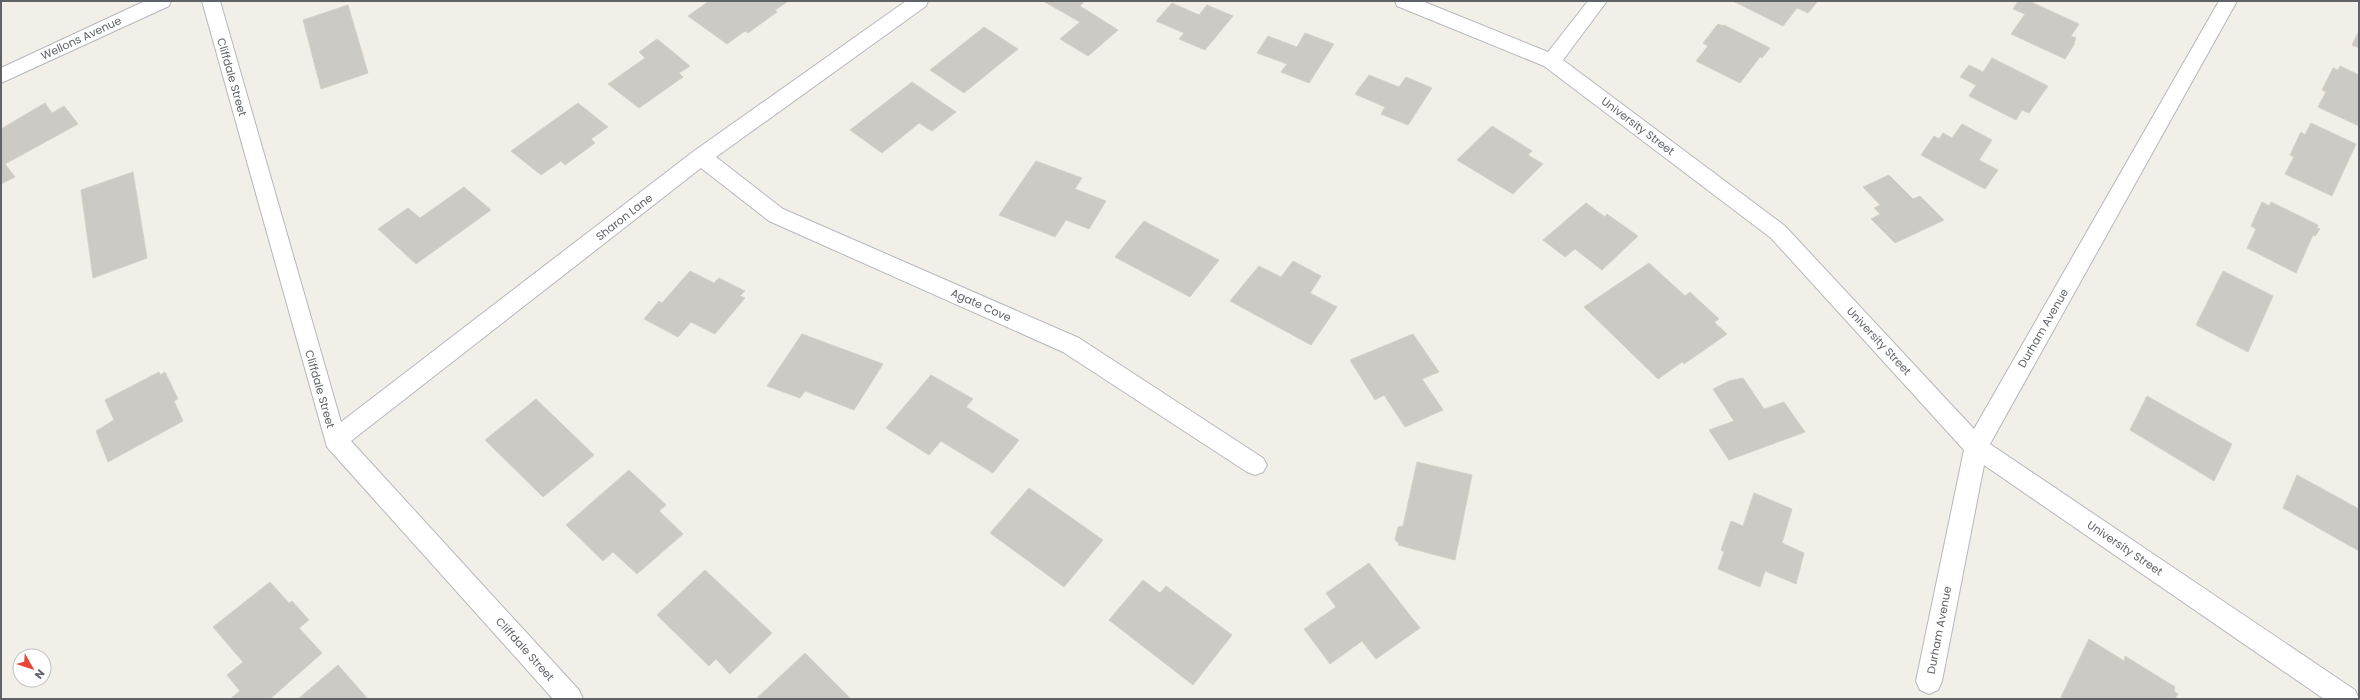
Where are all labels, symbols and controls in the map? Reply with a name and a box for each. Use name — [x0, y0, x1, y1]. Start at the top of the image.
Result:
street label: Wellons Avenue — [38, 12, 124, 64]
street label: Cliffdale Street — [213, 36, 251, 118]
street label: University Street — [1598, 93, 1678, 159]
street label: Sharon Lane — [592, 190, 656, 244]
street label: Agate Cove — [948, 285, 1014, 326]
street label: Durham Avenue — [2014, 285, 2072, 371]
street label: University Street — [1843, 303, 1915, 379]
street label: Cliffdale Street — [301, 348, 339, 430]
street label: University Street — [2084, 517, 2166, 579]
street label: Durham Avenue — [1923, 585, 1955, 675]
street label: Cliffdale Street — [492, 614, 558, 684]
north arrow — [12, 648, 52, 688]
text: N — [31, 666, 49, 683]

